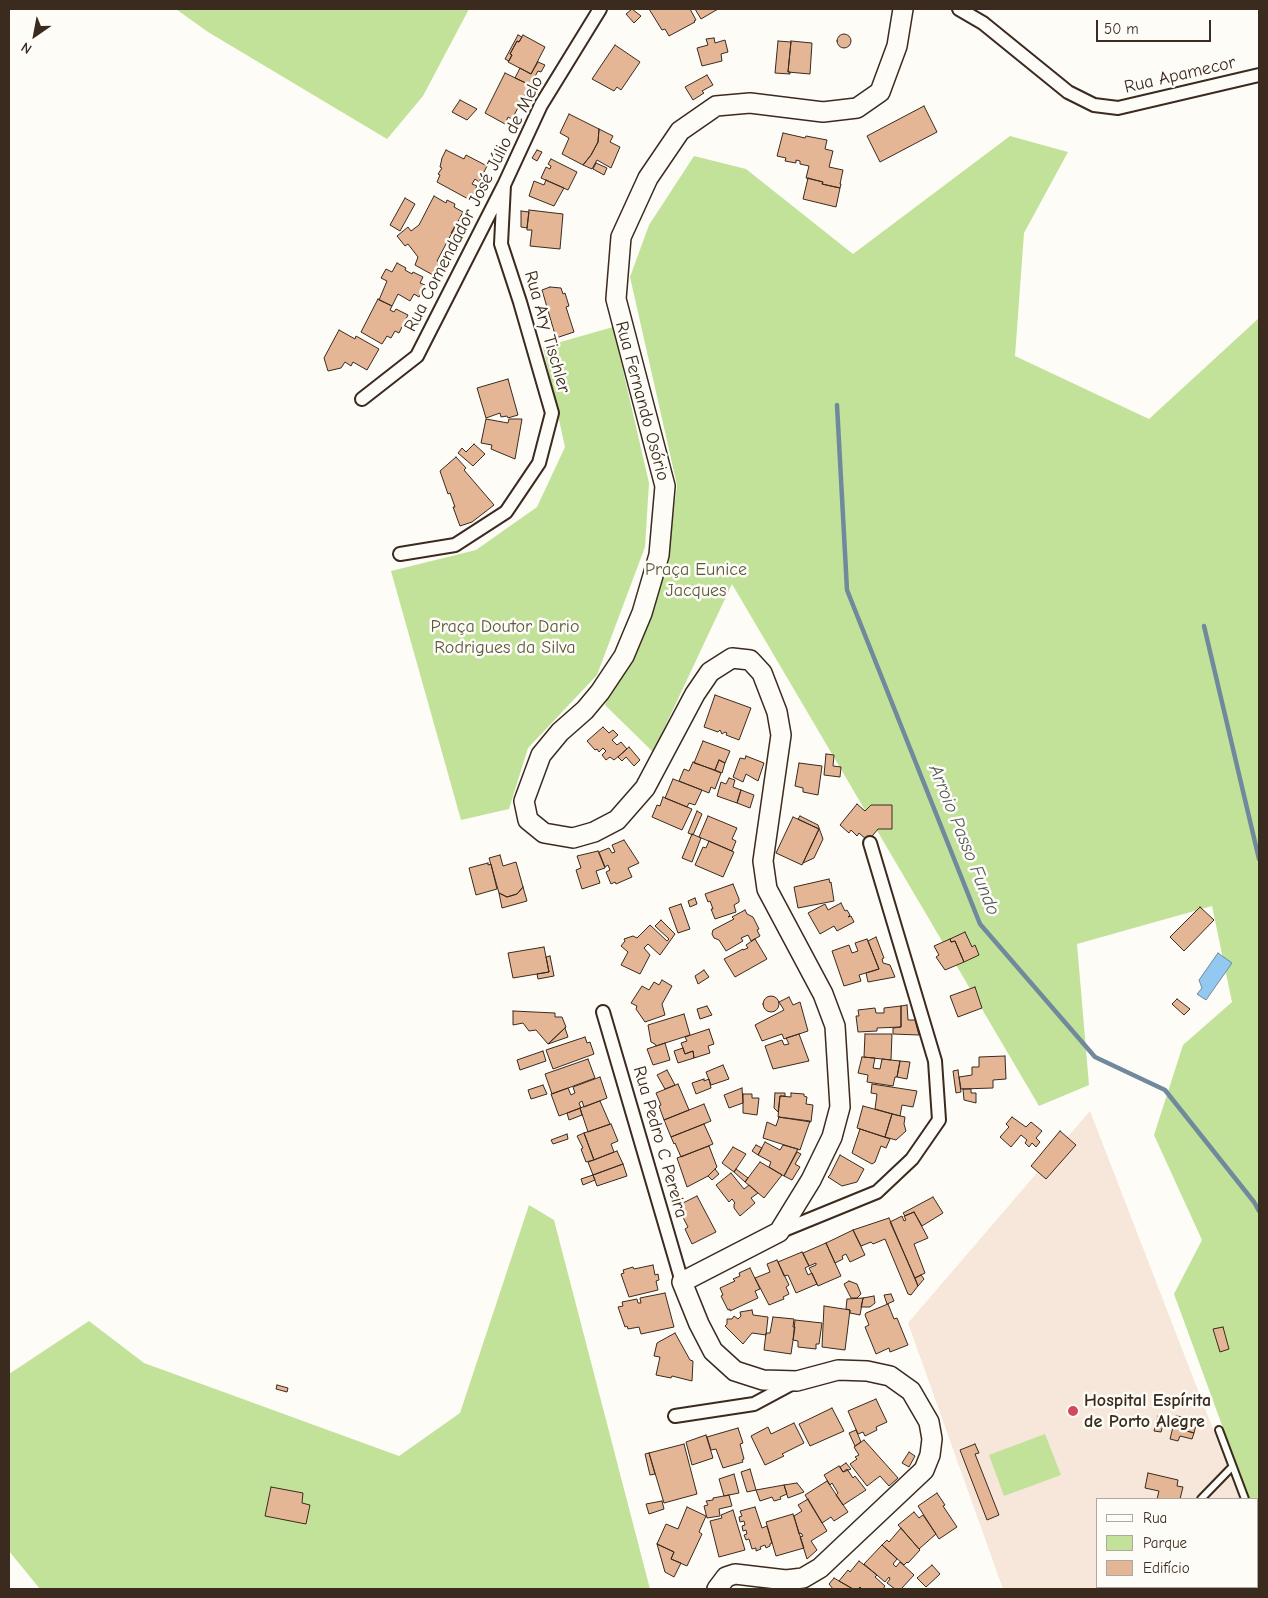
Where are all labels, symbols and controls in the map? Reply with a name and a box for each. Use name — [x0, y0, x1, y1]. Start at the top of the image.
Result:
north arrow — [10, 10, 60, 60]
scale bar — [1098, 10, 1213, 42]
text: 50 m — [1104, 20, 1139, 38]
text: N — [18, 38, 35, 58]
street label: Rua Apamecor — [1122, 52, 1238, 98]
street label: Rua Comendador José Júlio de Melo — [400, 73, 548, 335]
street label: Rua Ary Tischler — [519, 268, 575, 396]
street label: Rua Fernando Osório — [610, 319, 674, 483]
park label: Praça Eunice Jacques — [645, 559, 747, 602]
park label: Praça Doutor Dario Rodrigues da Silva — [431, 616, 579, 659]
water label: Arroio Passo Fundo — [923, 761, 1005, 919]
street label: Rua Pedro C Pereira — [628, 1064, 692, 1220]
place label: Hospital Espírita de Porto Alegre — [1084, 1390, 1211, 1432]
marker: Hospital Espírita de Porto Alegre — [1066, 1404, 1080, 1418]
legend — [1096, 1498, 1258, 1588]
text: Rua — [1143, 1509, 1167, 1527]
text: Parque — [1143, 1534, 1187, 1552]
text: Edifício — [1143, 1559, 1190, 1577]

